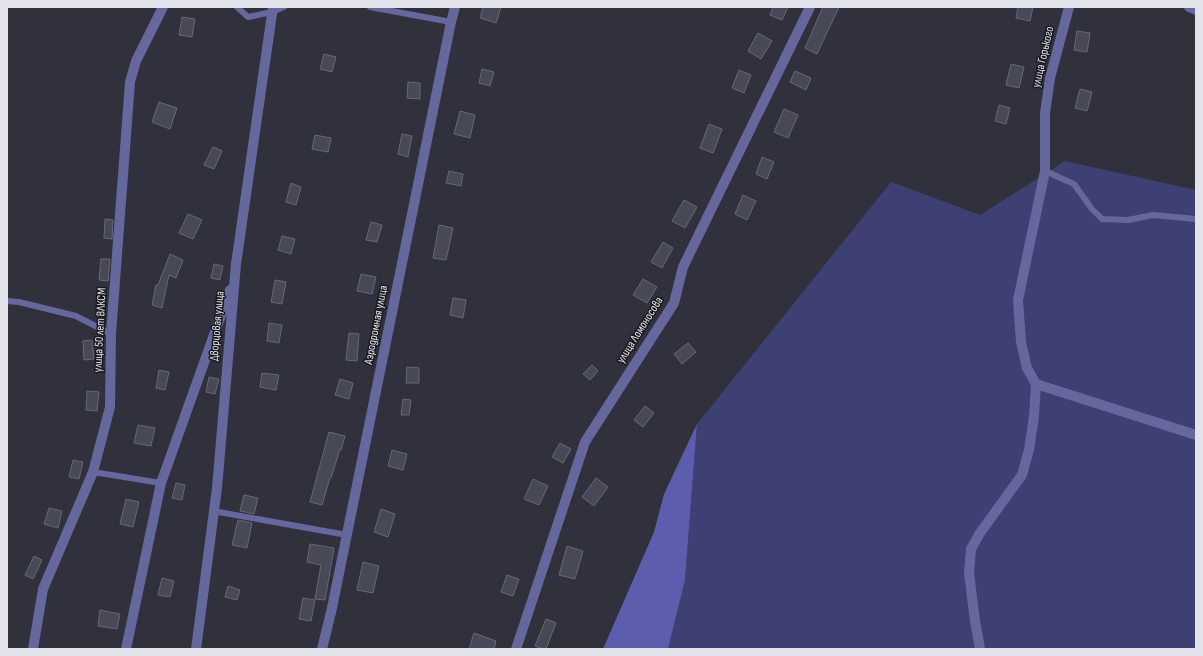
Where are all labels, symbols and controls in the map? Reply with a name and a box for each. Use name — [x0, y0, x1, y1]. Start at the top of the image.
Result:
street label: улица Горького — [1029, 25, 1057, 89]
street label: Аэродромная улица — [361, 284, 391, 367]
street label: улица 50 лет ВЛКСМ — [90, 287, 110, 373]
street label: Дворцовая улица — [206, 290, 228, 362]
street label: улица Ломоносова — [614, 294, 667, 366]

